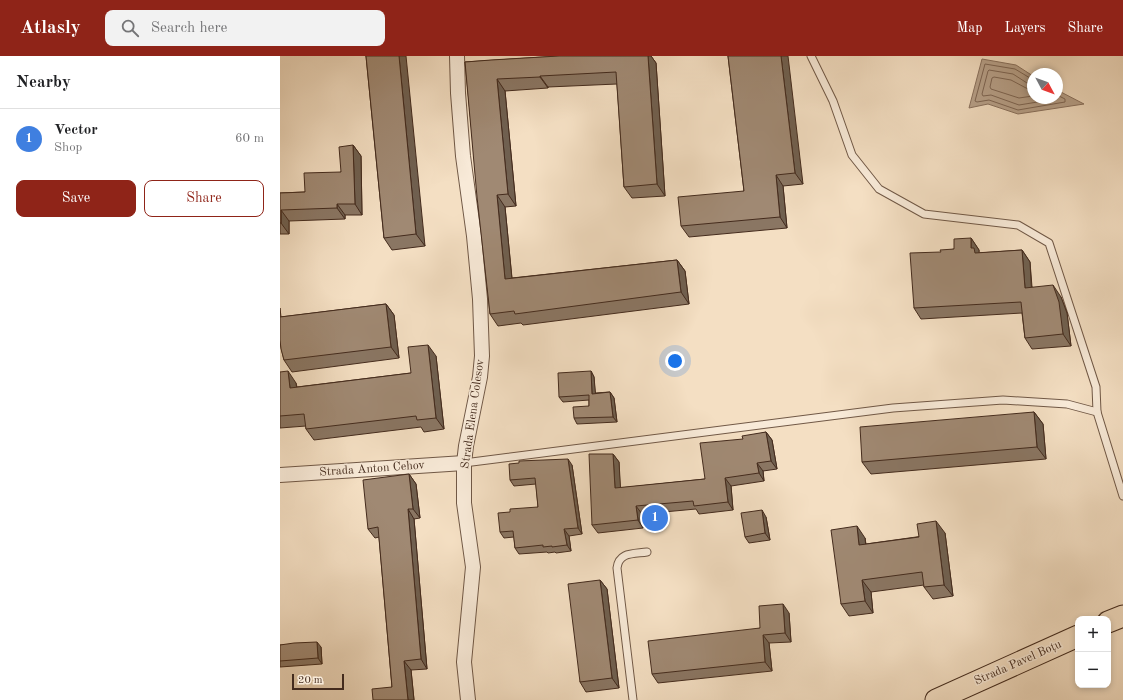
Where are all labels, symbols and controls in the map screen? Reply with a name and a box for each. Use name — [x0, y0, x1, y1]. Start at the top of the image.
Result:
search box — [105, 10, 385, 46]
icon: search — [119, 17, 141, 39]
text: Atlasly — [20, 19, 81, 38]
text: Search here — [151, 21, 228, 36]
text: Map — [957, 21, 983, 35]
text: Layers — [1005, 21, 1046, 35]
text: Share — [1068, 21, 1103, 35]
north arrow — [1027, 68, 1063, 104]
text: Nearby — [16, 74, 71, 91]
text: Vector — [54, 123, 98, 138]
text: 1 — [25, 132, 33, 145]
text: 60 m — [235, 132, 264, 145]
text: Shop — [54, 141, 82, 154]
button: Save — [16, 180, 136, 217]
button: Share — [144, 180, 264, 217]
your location — [665, 351, 685, 371]
street label: Strada Elena Colesov — [459, 358, 487, 470]
street label: Strada Anton Cehov — [319, 459, 426, 479]
pin: 1 — [642, 503, 668, 533]
map controls — [1075, 616, 1111, 688]
button: + — [1075, 616, 1111, 652]
street label: Strada Pavel Boțu — [973, 638, 1064, 688]
button: − — [1075, 652, 1111, 688]
scale bar — [292, 672, 344, 691]
text: 20 m — [298, 675, 323, 686]

